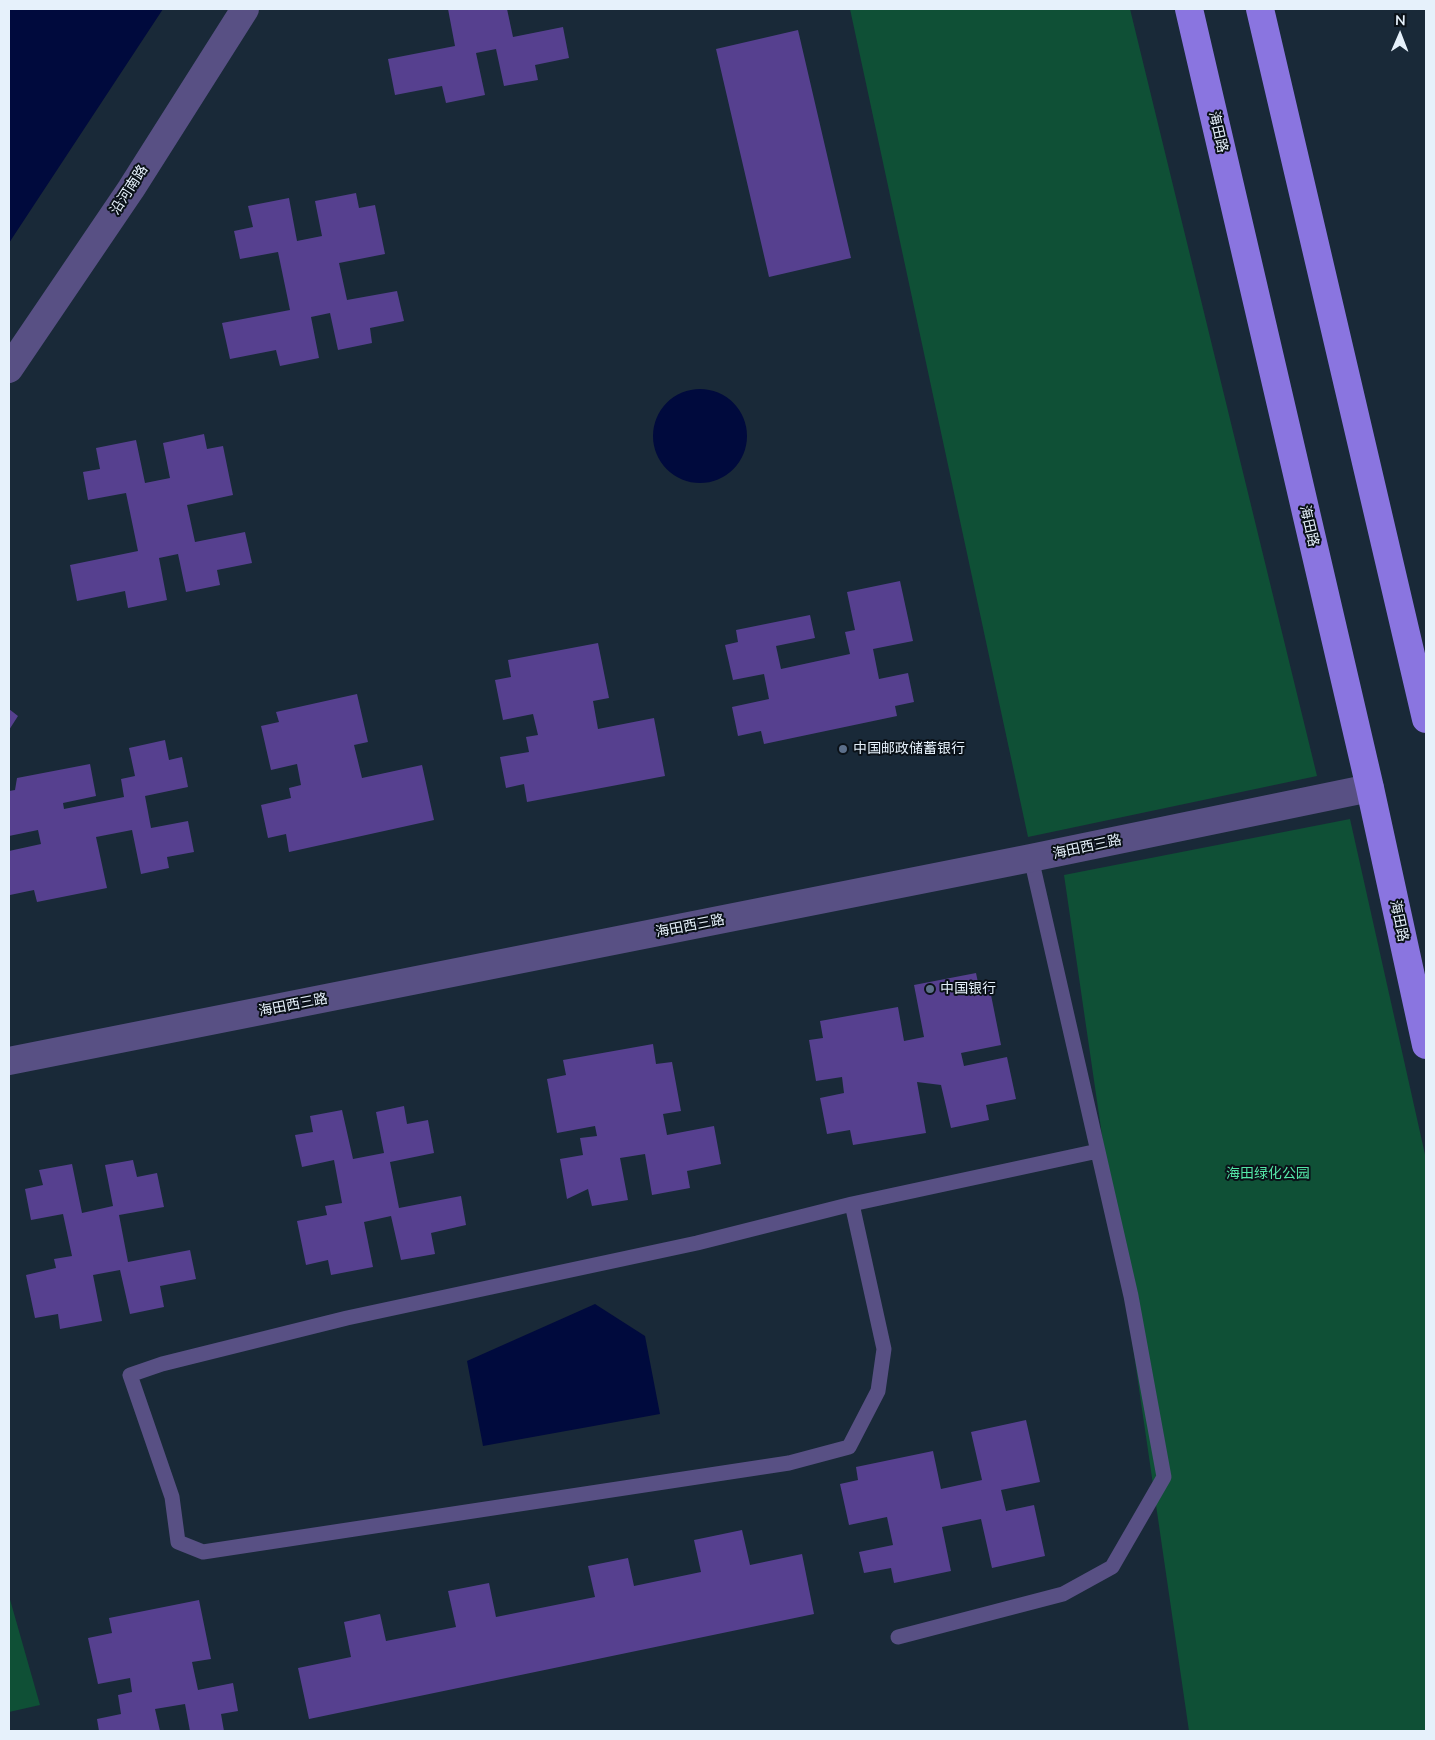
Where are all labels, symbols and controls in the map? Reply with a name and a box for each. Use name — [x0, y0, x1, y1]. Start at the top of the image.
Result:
north arrow — [1375, 10, 1425, 60]
text: N — [1395, 11, 1406, 29]
street label: 海田路 — [1205, 110, 1231, 154]
street label: 沿河南路 — [107, 162, 151, 218]
street label: 海田路 — [1296, 504, 1322, 548]
place label: 中国邮政储蓄银行 — [853, 741, 965, 757]
marker: 中国邮政储蓄银行 — [837, 743, 849, 755]
street label: 海田西三路 — [1051, 832, 1123, 862]
street label: 海田路 — [1386, 899, 1412, 943]
street label: 海田西三路 — [654, 911, 726, 941]
place label: 中国银行 — [940, 981, 996, 997]
marker: 中国银行 — [924, 983, 936, 995]
street label: 海田西三路 — [257, 990, 329, 1020]
park label: 海田绿化公园 — [1226, 1166, 1310, 1182]

